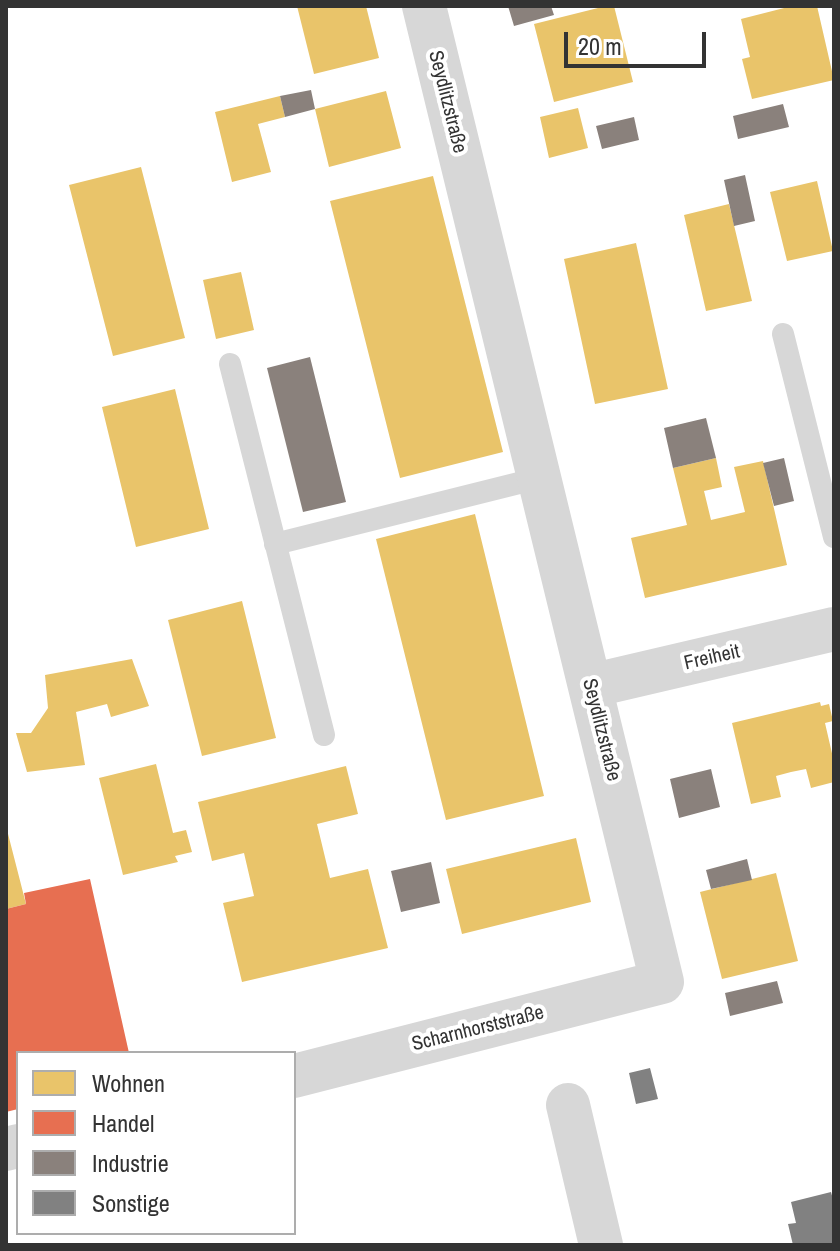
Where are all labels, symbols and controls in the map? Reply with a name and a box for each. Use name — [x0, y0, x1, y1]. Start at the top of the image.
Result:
scale bar — [568, 16, 710, 66]
text: 20 m — [578, 30, 622, 62]
street label: Seydlitzstraße — [423, 48, 471, 156]
street label: Freiheit — [682, 640, 742, 676]
street label: Seydlitzstraße — [577, 676, 625, 784]
street label: Scharnhorststraße — [410, 1001, 546, 1057]
legend — [16, 1051, 296, 1235]
text: Wohnen — [92, 1067, 165, 1099]
text: Handel — [92, 1107, 154, 1139]
text: Industrie — [92, 1147, 169, 1179]
text: Sonstige — [92, 1187, 170, 1219]

